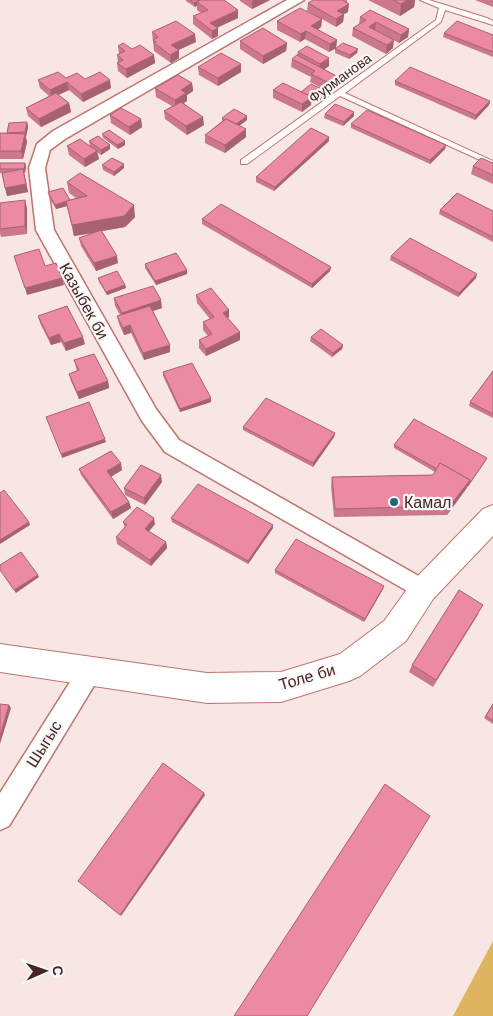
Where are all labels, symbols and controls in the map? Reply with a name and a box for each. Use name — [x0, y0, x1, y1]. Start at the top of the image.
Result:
street label: Фурманова — [306, 50, 375, 106]
street label: Казыбек би — [56, 260, 112, 342]
place label: Камал — [404, 494, 451, 511]
marker: Камал — [388, 496, 400, 508]
street label: Толе би — [277, 661, 337, 693]
street label: Шыгыс — [23, 718, 65, 770]
north arrow — [20, 946, 70, 996]
text: С — [50, 965, 66, 976]

